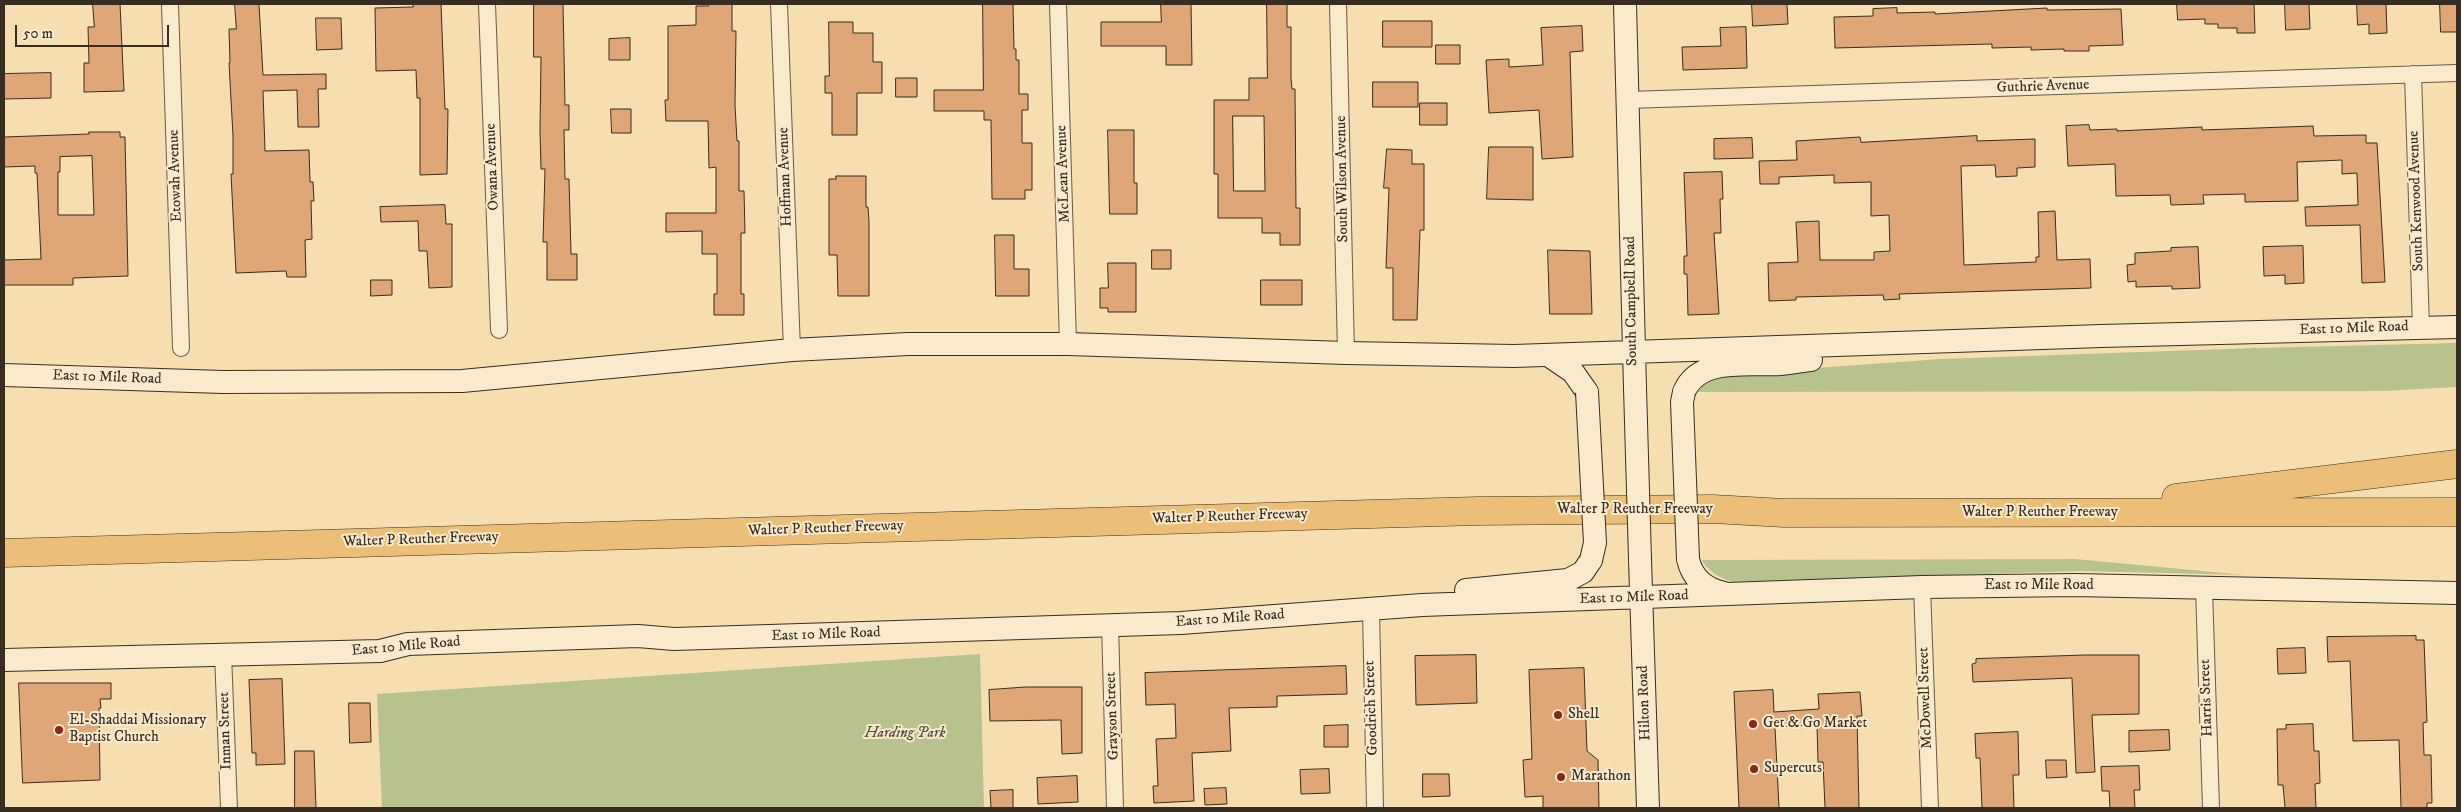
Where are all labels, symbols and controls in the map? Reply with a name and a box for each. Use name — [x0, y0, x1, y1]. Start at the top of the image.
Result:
scale bar — [18, 15, 171, 47]
text: 50 m — [23, 24, 53, 43]
street label: Guthrie Avenue — [1996, 76, 2090, 98]
street label: South Wilson Avenue — [1333, 115, 1353, 243]
street label: Owana Avenue — [482, 123, 504, 211]
street label: McLean Avenue — [1053, 125, 1075, 223]
street label: Hoffman Avenue — [775, 127, 797, 227]
street label: Etowah Avenue — [165, 129, 187, 223]
street label: South Kenwood Avenue — [2406, 130, 2428, 272]
street label: South Campbell Road — [1622, 236, 1642, 366]
street label: East 10 Mile Road — [2299, 318, 2409, 340]
street label: East 10 Mile Road — [52, 367, 162, 389]
street label: Walter P Reuther Freeway — [1557, 501, 1713, 519]
street label: Walter P Reuther Freeway — [1962, 504, 2118, 522]
street label: Walter P Reuther Freeway — [1152, 505, 1308, 529]
street label: Walter P Reuther Freeway — [748, 517, 904, 541]
street label: Walter P Reuther Freeway — [343, 528, 499, 552]
street label: East 10 Mile Road — [1984, 577, 2094, 595]
street label: East 10 Mile Road — [1579, 587, 1689, 609]
street label: East 10 Mile Road — [1175, 606, 1285, 632]
street label: East 10 Mile Road — [771, 624, 881, 646]
street label: East 10 Mile Road — [351, 633, 461, 661]
street label: McDowell Street — [1915, 647, 1937, 749]
street label: Harris Street — [2197, 659, 2217, 737]
street label: Goodrich Street — [1361, 660, 1383, 756]
street label: Hilton Road — [1635, 665, 1655, 741]
street label: Grayson Street — [1102, 672, 1124, 760]
street label: Inman Street — [216, 692, 236, 770]
place label: Shell — [1568, 706, 1599, 724]
marker: Shell — [1552, 709, 1564, 721]
place label: El-Shaddai Missionary Baptist Church — [69, 712, 206, 747]
place label: Get & Go Market — [1763, 715, 1867, 733]
marker: Get & Go Market — [1747, 718, 1759, 730]
marker: El-Shaddai Missionary Baptist Church — [53, 724, 65, 736]
park label: Harding Park — [864, 725, 946, 743]
place label: Supercuts — [1764, 760, 1822, 778]
marker: Supercuts — [1748, 763, 1760, 775]
place label: Marathon — [1571, 768, 1631, 786]
marker: Marathon — [1555, 771, 1567, 783]

